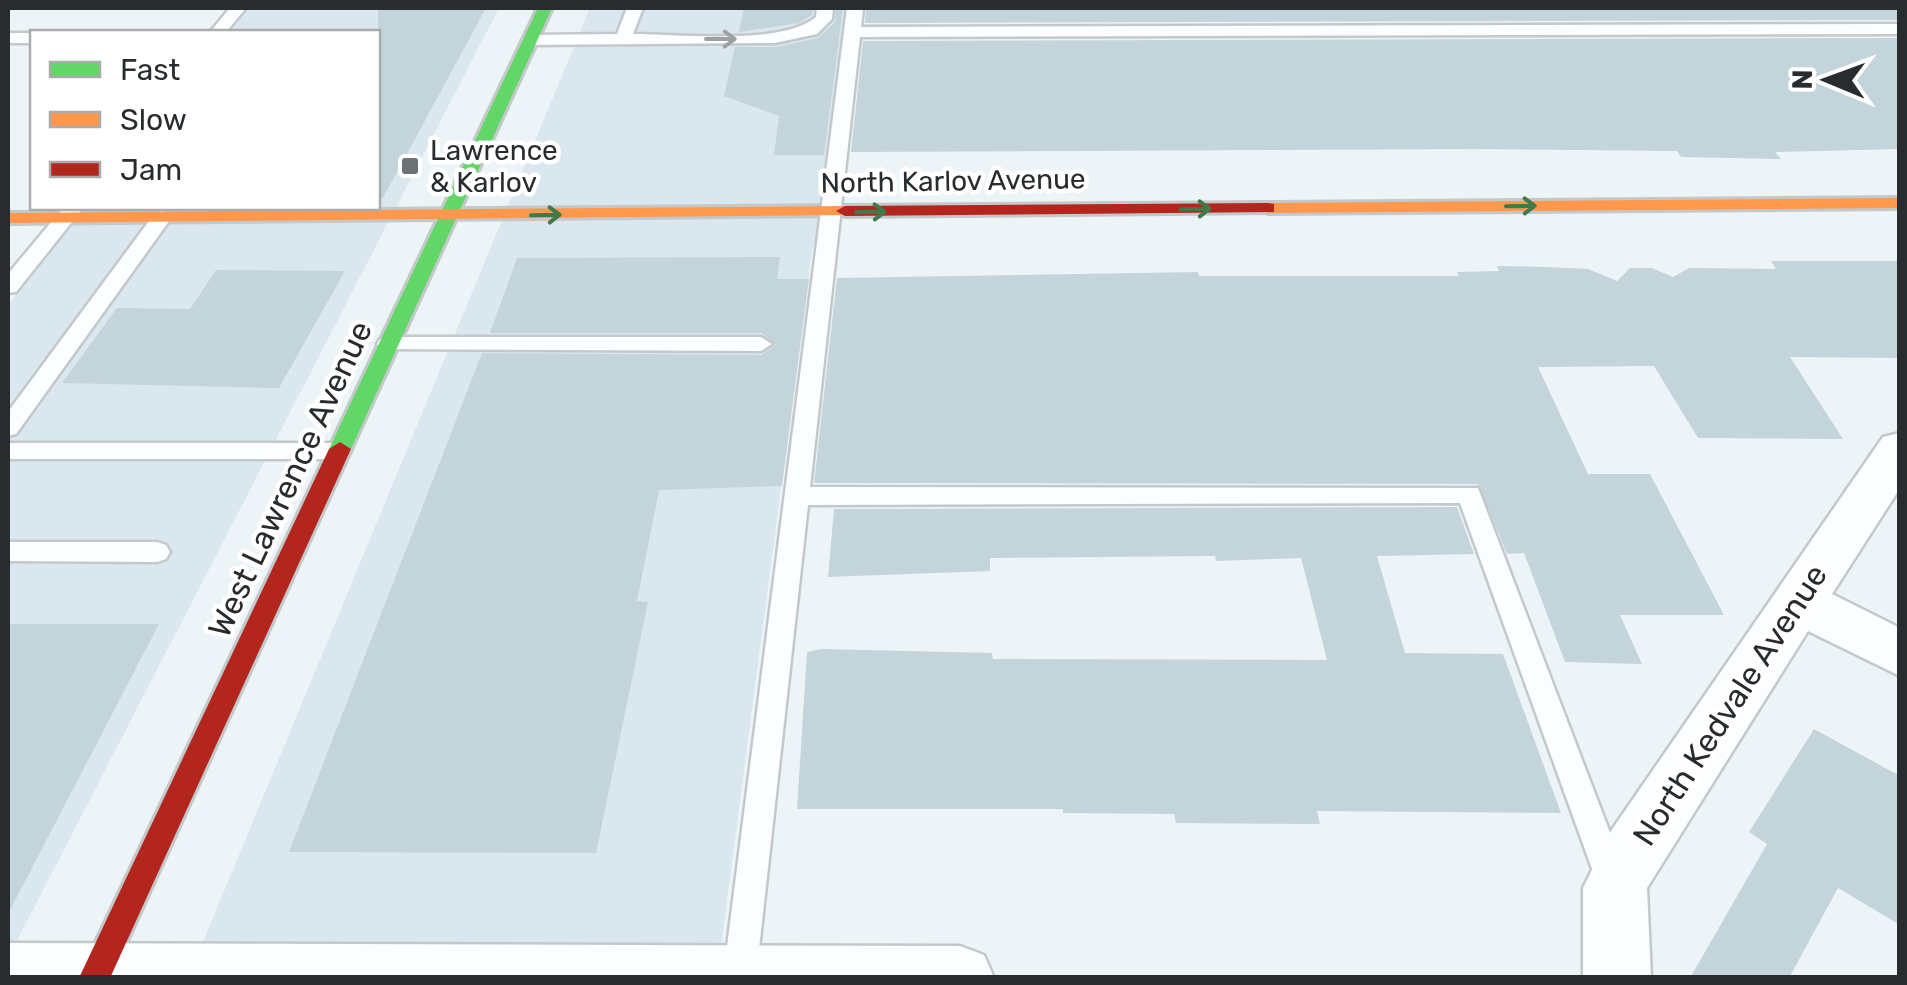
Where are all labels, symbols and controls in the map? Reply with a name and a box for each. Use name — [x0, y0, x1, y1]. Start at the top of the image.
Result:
legend — [30, 30, 380, 210]
one-way arrow — [704, 30, 736, 48]
north arrow — [1777, 30, 1877, 130]
text: Fast — [120, 52, 180, 88]
text: N — [1786, 69, 1819, 90]
text: Slow — [120, 102, 187, 138]
place label: Lawrence & Karlov — [430, 134, 558, 199]
text: Jam — [120, 152, 182, 188]
marker: Lawrence & Karlov — [399, 155, 421, 177]
street label: North Karlov Avenue — [820, 162, 1086, 200]
one-way arrow — [1504, 196, 1536, 216]
one-way arrow — [1178, 200, 1211, 218]
one-way arrow — [854, 202, 886, 222]
one-way arrow — [528, 206, 561, 224]
street label: West Lawrence Avenue — [200, 315, 380, 643]
street label: North Kedvale Avenue — [1625, 557, 1835, 853]

